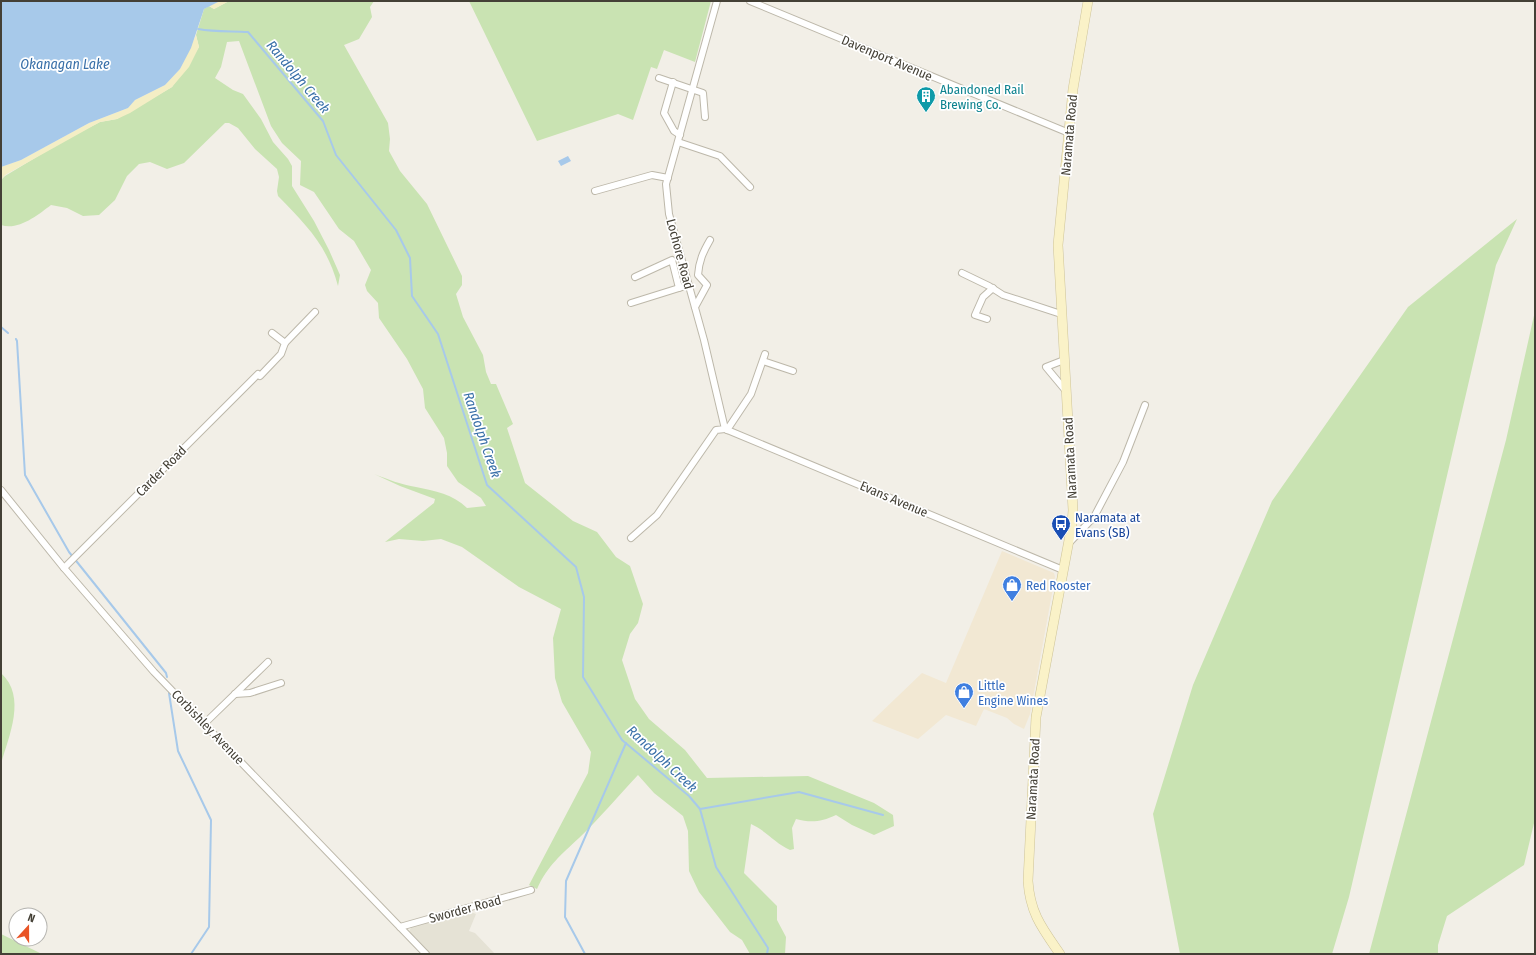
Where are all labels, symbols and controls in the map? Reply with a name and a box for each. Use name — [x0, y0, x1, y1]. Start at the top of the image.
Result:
street label: Davenport Avenue — [839, 32, 935, 84]
water label: Randolph Creek — [263, 37, 333, 117]
water label: Okanagan Lake — [20, 56, 110, 73]
place label: Abandoned Rail Brewing Co. — [940, 82, 1025, 112]
building icon: Abandoned Rail Brewing Co. — [915, 85, 937, 113]
street label: Naramata Road — [1058, 94, 1080, 176]
street label: Lochore Road — [663, 217, 697, 291]
water label: Randolph Creek — [459, 390, 505, 480]
street label: Naramata Road — [1060, 417, 1080, 499]
street label: Carder Road — [133, 443, 189, 499]
street label: Evans Avenue — [858, 478, 930, 520]
place label: Naramata at Evans (SB) — [1075, 510, 1141, 540]
bus stop icon: Naramata at Evans (SB) — [1050, 513, 1072, 541]
shop icon: Red Rooster — [1001, 574, 1023, 602]
place label: Red Rooster — [1026, 578, 1091, 593]
place label: Little Engine Wines — [978, 678, 1049, 708]
shop icon: Little Engine Wines — [953, 681, 975, 709]
street label: Corbishley Avenue — [169, 687, 247, 767]
water label: Randolph Creek — [623, 722, 701, 796]
street label: Naramata Road — [1023, 738, 1043, 820]
street label: Sworder Road — [427, 892, 503, 926]
north arrow — [8, 907, 48, 947]
text: N — [26, 911, 37, 925]

